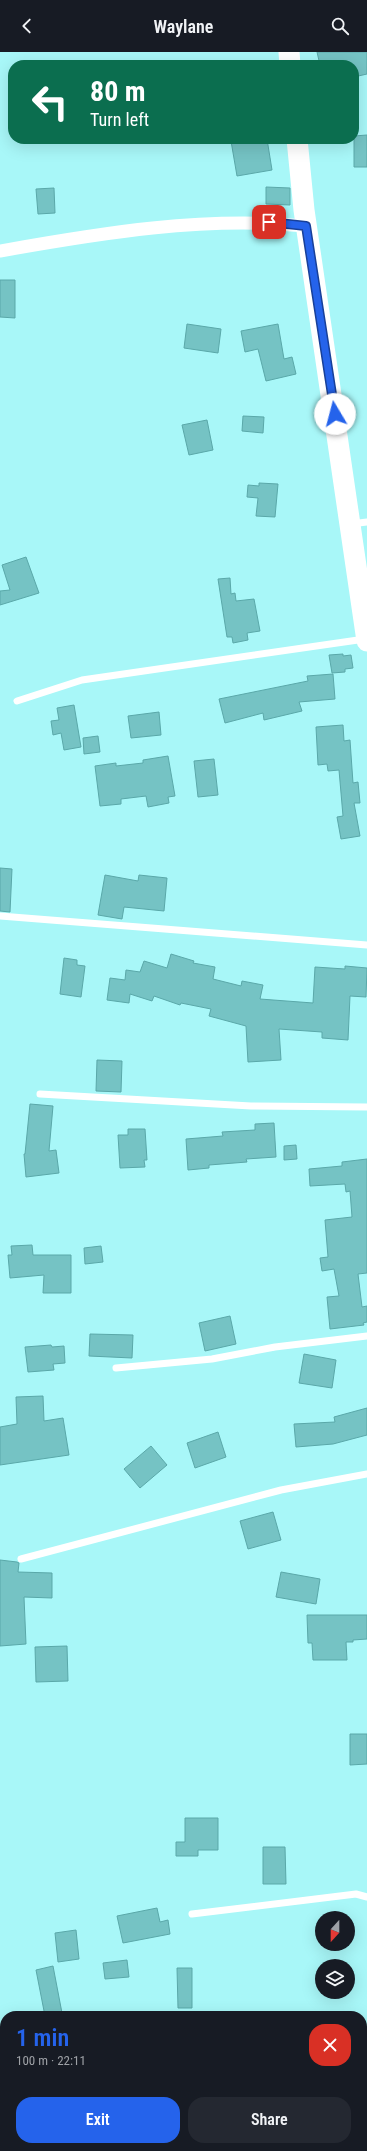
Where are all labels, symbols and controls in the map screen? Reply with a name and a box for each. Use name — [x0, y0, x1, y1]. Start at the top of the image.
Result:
icon: back — [16, 15, 38, 37]
icon: search — [329, 15, 351, 37]
text: Waylane — [154, 16, 213, 37]
text: 80 m — [90, 75, 146, 108]
icon: left — [24, 76, 76, 128]
text: Turn left — [90, 109, 149, 130]
pin — [252, 205, 286, 239]
icon: arrive — [258, 211, 280, 233]
position arrow — [314, 393, 356, 435]
north arrow — [315, 1911, 355, 1951]
map controls — [315, 1911, 355, 1999]
button: layers — [315, 1959, 355, 1999]
text: 1 min — [16, 2024, 69, 2052]
button: close — [309, 2024, 351, 2066]
text: 100 m · 22:11 — [16, 2053, 86, 2068]
button: Exit — [16, 2097, 180, 2143]
button: Share — [188, 2097, 351, 2143]

